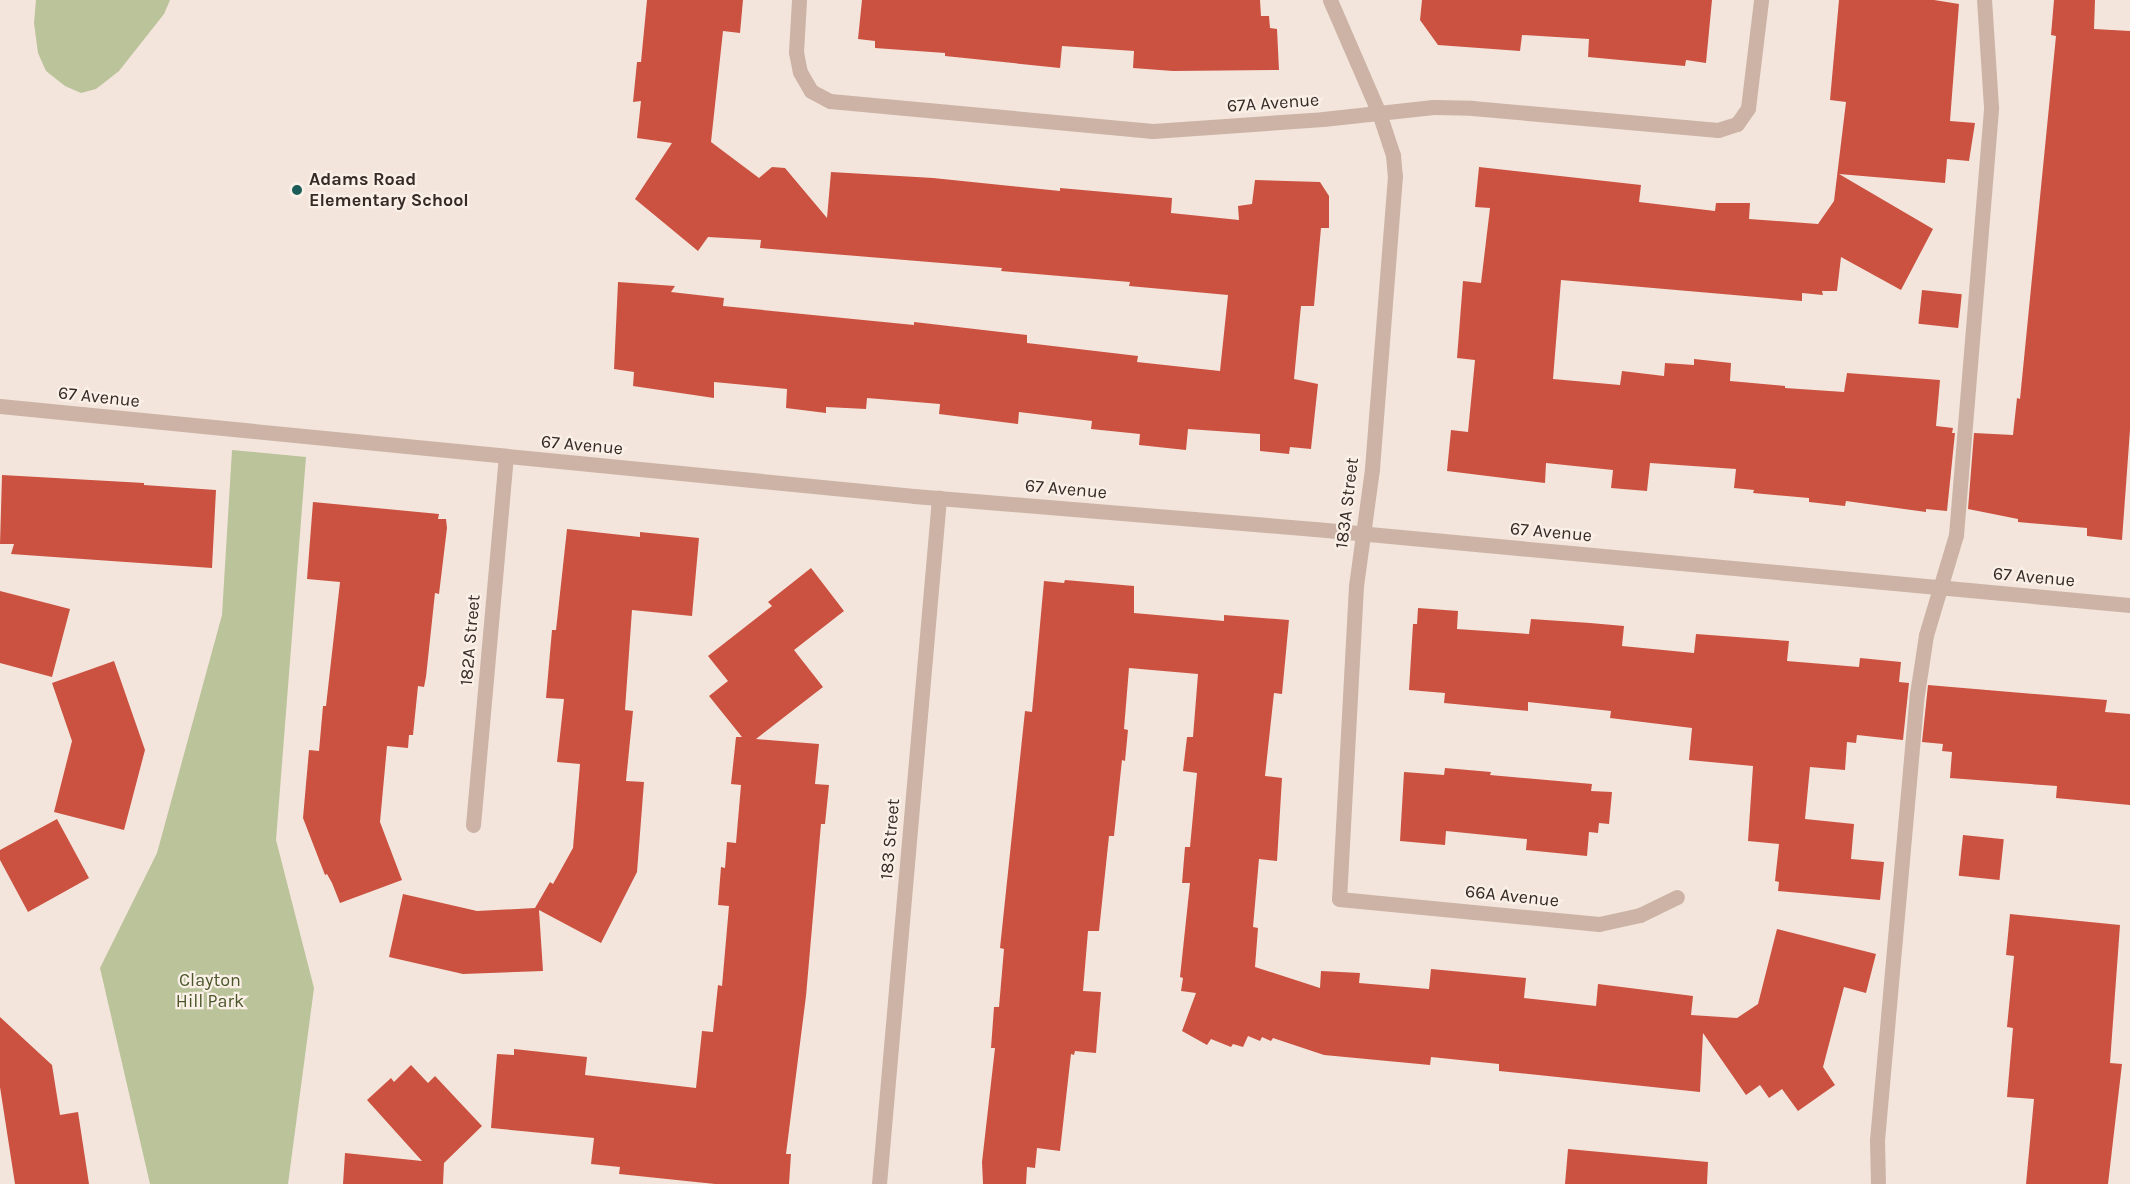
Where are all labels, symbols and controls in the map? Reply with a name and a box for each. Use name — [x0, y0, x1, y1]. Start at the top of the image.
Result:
street label: 67A Avenue — [1226, 89, 1320, 117]
place label: Adams Road Elementary School — [309, 169, 469, 212]
marker: Adams Road Elementary School — [290, 183, 304, 197]
street label: 67 Avenue — [57, 382, 141, 412]
street label: 67 Avenue — [540, 431, 624, 459]
street label: 183A Street — [1331, 456, 1363, 550]
street label: 67 Avenue — [1024, 475, 1108, 503]
street label: 67 Avenue — [1509, 518, 1593, 546]
street label: 67 Avenue — [1992, 563, 2076, 591]
street label: 182A Street — [455, 593, 485, 687]
street label: 183 Street — [876, 798, 904, 880]
street label: 66A Avenue — [1464, 880, 1560, 912]
park label: Clayton Hill Park — [176, 970, 244, 1012]

